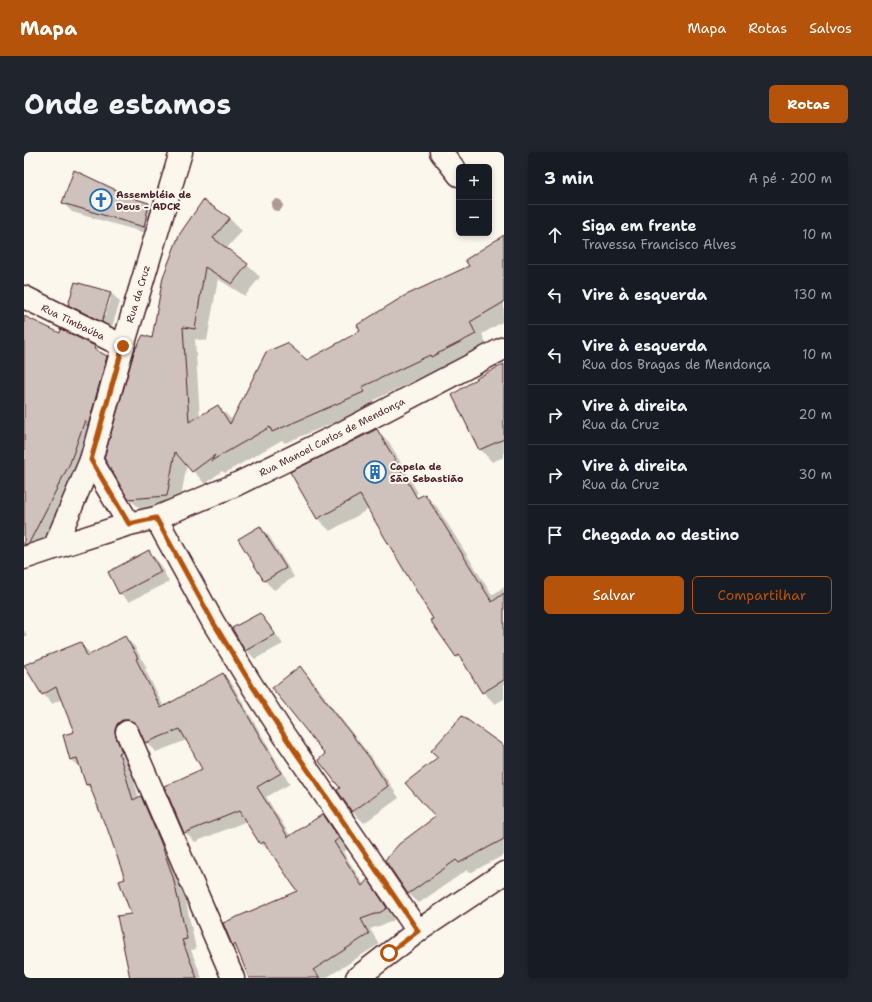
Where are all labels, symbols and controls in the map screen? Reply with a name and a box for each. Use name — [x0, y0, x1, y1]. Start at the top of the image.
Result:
text: Mapa — [20, 16, 77, 41]
text: Mapa — [687, 19, 726, 37]
text: Rotas — [748, 19, 787, 37]
text: Salvos — [809, 19, 852, 37]
text: Onde estamos — [24, 85, 231, 123]
button: Rotas — [769, 85, 848, 123]
map controls — [456, 164, 492, 236]
button: + — [456, 164, 492, 200]
text: 3 min — [544, 167, 594, 189]
text: A pé · 200 m — [749, 170, 832, 187]
church icon: Assembléia de Deus - ADCR — [88, 187, 114, 213]
place label: Assembléia de Deus - ADCR — [116, 188, 191, 213]
button: − — [456, 200, 492, 236]
text: Siga em frente — [582, 216, 697, 236]
icon: ahead — [544, 224, 566, 246]
text: 10 m — [802, 226, 832, 243]
text: Travessa Francisco Alves — [582, 236, 736, 253]
street label: Rua da Cruz — [123, 264, 153, 324]
icon: left — [544, 284, 566, 306]
text: Vire à esquerda — [582, 285, 707, 305]
text: 130 m — [794, 286, 832, 303]
street label: Rua Timbaúba — [39, 301, 108, 343]
text: Vire à esquerda — [582, 336, 707, 356]
route end — [114, 337, 132, 355]
icon: left — [544, 344, 566, 366]
text: 10 m — [802, 346, 832, 363]
text: Rua dos Bragas de Mendonça — [582, 356, 771, 373]
street label: Rua Manoel Carlos de Mendonça — [257, 394, 408, 479]
text: Vire à direita — [582, 396, 687, 416]
icon: right — [544, 404, 566, 426]
text: 20 m — [799, 406, 832, 423]
text: Rua da Cruz — [582, 416, 660, 433]
text: Vire à direita — [582, 456, 687, 476]
building icon: Capela de São Sebastião — [362, 459, 388, 485]
place label: Capela de São Sebastião — [390, 460, 464, 485]
icon: right — [544, 464, 566, 486]
text: 30 m — [798, 466, 832, 483]
text: Rua da Cruz — [582, 476, 660, 493]
icon: arrive — [544, 524, 566, 546]
text: Chegada ao destino — [582, 525, 739, 545]
button: Salvar — [544, 576, 684, 614]
button: Compartilhar — [692, 576, 832, 614]
route start — [380, 944, 398, 962]

